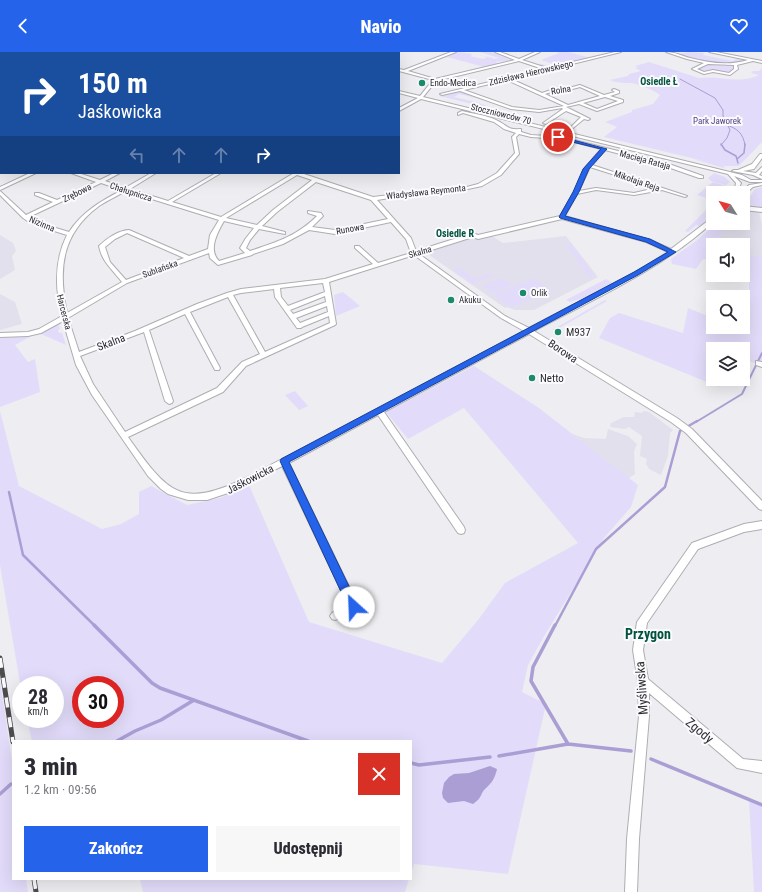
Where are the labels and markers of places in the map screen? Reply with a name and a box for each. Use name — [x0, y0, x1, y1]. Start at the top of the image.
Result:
marker: Endo-Medica — [417, 78, 427, 88]
place label: Endo-Medica — [430, 78, 476, 88]
pin — [541, 120, 575, 154]
marker: Orlik — [518, 288, 528, 298]
place label: Orlik — [531, 288, 547, 298]
marker: Akuku — [446, 295, 456, 305]
place label: Akuku — [459, 295, 481, 305]
place label: M937 — [566, 326, 591, 339]
marker: M937 — [553, 327, 563, 337]
place label: Netto — [540, 372, 564, 385]
marker: Netto — [527, 373, 537, 383]

